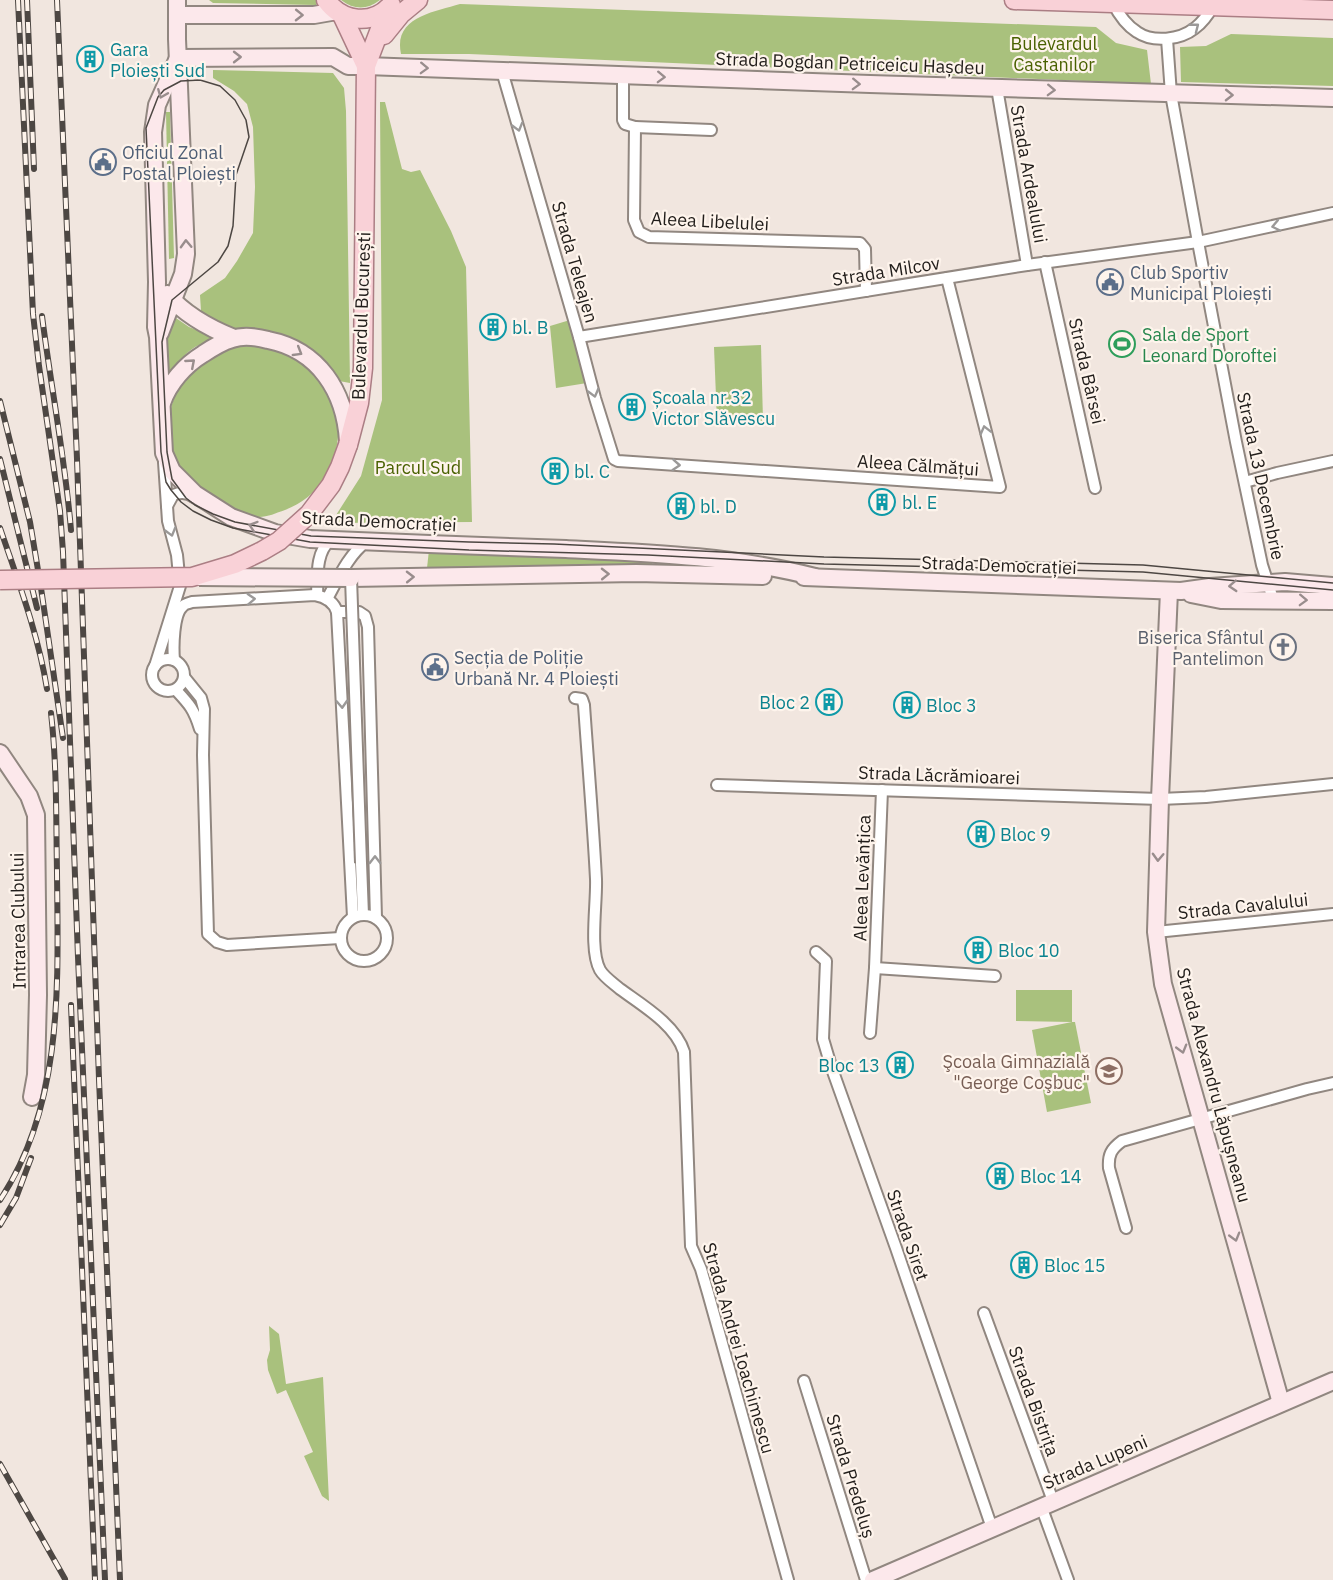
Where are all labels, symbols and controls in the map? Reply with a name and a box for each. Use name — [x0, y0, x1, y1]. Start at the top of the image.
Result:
one-way arrow — [294, 9, 303, 21]
one-way arrow — [1188, 23, 1199, 34]
park label: Bulevardul Castanilor — [1011, 32, 1098, 76]
place label: Gara Ploiești Sud — [110, 38, 205, 82]
building icon: Gara Ploiești Sud — [75, 44, 105, 74]
street label: Strada Bogdan Petriceicu Hașdeu — [715, 47, 985, 79]
one-way arrow — [232, 51, 241, 63]
one-way arrow — [420, 62, 429, 75]
one-way arrow — [656, 70, 665, 83]
one-way arrow — [851, 77, 860, 90]
one-way arrow — [1046, 83, 1055, 96]
one-way arrow — [157, 88, 169, 99]
one-way arrow — [1225, 89, 1234, 101]
street label: Strada Ardealului — [1006, 103, 1052, 245]
one-way arrow — [511, 121, 523, 132]
place label: Oficiul Zonal Postal Ploiești — [122, 141, 236, 185]
public building icon: Oficiul Zonal Postal Ploiești — [88, 147, 118, 177]
street label: Strada Teleajen — [547, 199, 603, 325]
street label: Aleea Libelulei — [650, 206, 770, 236]
one-way arrow — [1271, 219, 1281, 232]
street label: Bulevardul București — [347, 231, 375, 401]
one-way arrow — [179, 240, 192, 249]
street label: Strada Milcov — [830, 251, 942, 291]
place label: Club Sportiv Municipal Ploiești — [1130, 261, 1272, 305]
public building icon: Club Sportiv Municipal Ploiești — [1095, 267, 1125, 297]
building icon: bl. B — [478, 312, 508, 342]
place label: bl. B — [512, 316, 548, 339]
street label: Strada Bârsei — [1064, 316, 1110, 426]
place label: Sala de Sport Leonard Doroftei — [1142, 323, 1277, 367]
sports icon: Sala de Sport Leonard Doroftei — [1107, 329, 1137, 359]
one-way arrow — [292, 345, 302, 357]
one-way arrow — [184, 359, 195, 370]
place label: Școala nr.32 Victor Slăvescu — [652, 386, 775, 430]
one-way arrow — [586, 388, 599, 398]
street label: Strada 13 Decembrie — [1232, 390, 1290, 562]
building icon: Școala nr.32 Victor Slăvescu — [617, 392, 647, 422]
one-way arrow — [980, 426, 993, 436]
street label: Aleea Călmățui — [856, 449, 980, 481]
park label: Parcul Sud — [375, 456, 461, 479]
building icon: bl. C — [540, 456, 570, 486]
one-way arrow — [672, 458, 681, 471]
place label: bl. C — [574, 460, 610, 483]
building icon: bl. E — [867, 487, 897, 517]
building icon: bl. D — [666, 491, 696, 521]
place label: bl. E — [902, 491, 937, 514]
place label: bl. D — [700, 495, 737, 518]
street label: Strada Democrației — [301, 505, 457, 537]
one-way arrow — [248, 520, 259, 533]
one-way arrow — [164, 526, 176, 537]
street label: Strada Democrației — [921, 551, 1077, 579]
one-way arrow — [600, 568, 609, 580]
one-way arrow — [405, 571, 414, 584]
one-way arrow — [1228, 579, 1237, 592]
one-way arrow — [246, 592, 255, 605]
one-way arrow — [1299, 593, 1308, 606]
place label: Biserica Sfântul Pantelimon — [1138, 626, 1264, 670]
church icon: Biserica Sfântul Pantelimon — [1268, 632, 1298, 662]
place label: Secția de Poliție Urbană Nr. 4 Ploiești — [454, 646, 619, 690]
public building icon: Secția de Poliție Urbană Nr. 4 Ploiești — [420, 652, 450, 682]
building icon: Bloc 2 — [814, 687, 844, 717]
building icon: Bloc 3 — [892, 690, 922, 720]
place label: Bloc 2 — [759, 691, 810, 714]
place label: Bloc 3 — [926, 694, 977, 717]
one-way arrow — [335, 700, 348, 709]
street label: Strada Lăcrămioarei — [858, 761, 1020, 789]
street label: Aleea Levănțica — [848, 814, 876, 942]
building icon: Bloc 9 — [966, 819, 996, 849]
place label: Bloc 9 — [1000, 823, 1051, 846]
street label: Intrarea Clubului — [5, 852, 31, 990]
one-way arrow — [1152, 853, 1164, 862]
one-way arrow — [369, 855, 381, 864]
street label: Strada Cavalului — [1177, 888, 1309, 924]
building icon: Bloc 10 — [963, 935, 993, 965]
place label: Bloc 10 — [998, 939, 1060, 962]
street label: Strada Alexandru Lăpușneanu — [1172, 965, 1256, 1205]
one-way arrow — [1175, 1043, 1187, 1054]
building icon: Bloc 13 — [885, 1050, 915, 1080]
place label: Şcoala Gimnazială "George Coşbuc" — [943, 1050, 1090, 1094]
place label: Bloc 13 — [818, 1054, 880, 1077]
school or university icon: Şcoala Gimnazială "George Coşbuc" — [1094, 1056, 1124, 1086]
building icon: Bloc 14 — [985, 1161, 1015, 1191]
place label: Bloc 14 — [1020, 1165, 1082, 1188]
street label: Strada Siret — [882, 1186, 934, 1284]
one-way arrow — [1227, 1232, 1240, 1242]
street label: Strada Andrei Ioachimescu — [698, 1240, 780, 1456]
building icon: Bloc 15 — [1009, 1250, 1039, 1280]
place label: Bloc 15 — [1044, 1254, 1106, 1277]
street label: Strada Bistrița — [1003, 1343, 1065, 1460]
street label: Strada Predeluș — [821, 1411, 881, 1541]
street label: Strada Lupeni — [1039, 1430, 1151, 1494]

